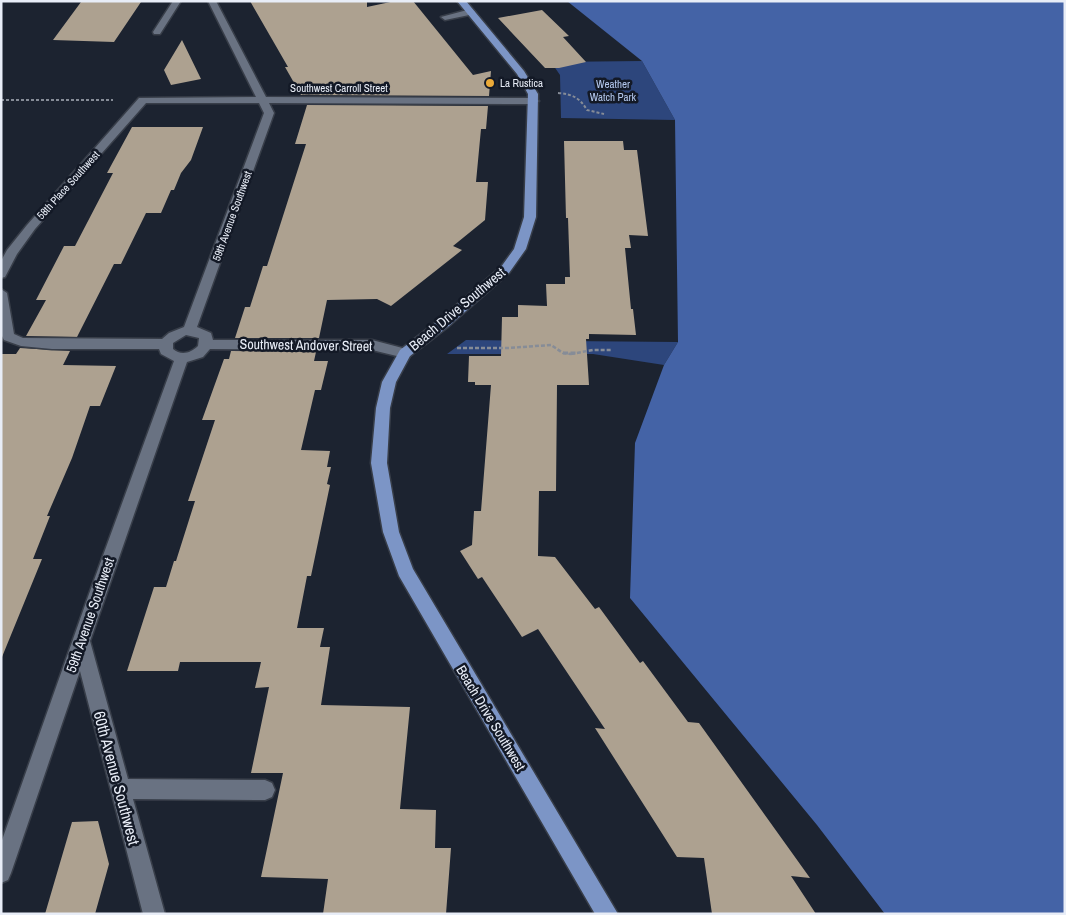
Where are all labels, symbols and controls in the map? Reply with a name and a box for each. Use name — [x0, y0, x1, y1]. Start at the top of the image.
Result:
place label: La Rustica — [500, 76, 543, 90]
marker: La Rustica — [484, 77, 496, 89]
park label: Weather Watch Park — [590, 77, 637, 104]
street label: Southwest Carroll Street — [290, 81, 388, 95]
street label: 58th Place Southwest — [34, 148, 103, 222]
street label: 59th Avenue Southwest — [209, 169, 255, 263]
street label: Beach Drive Southwest — [405, 264, 509, 354]
street label: Southwest Andover Street — [239, 335, 373, 355]
street label: 59th Avenue Southwest — [62, 555, 118, 675]
street label: Beach Drive Southwest — [452, 662, 530, 774]
street label: 60th Avenue Southwest — [89, 709, 146, 848]

